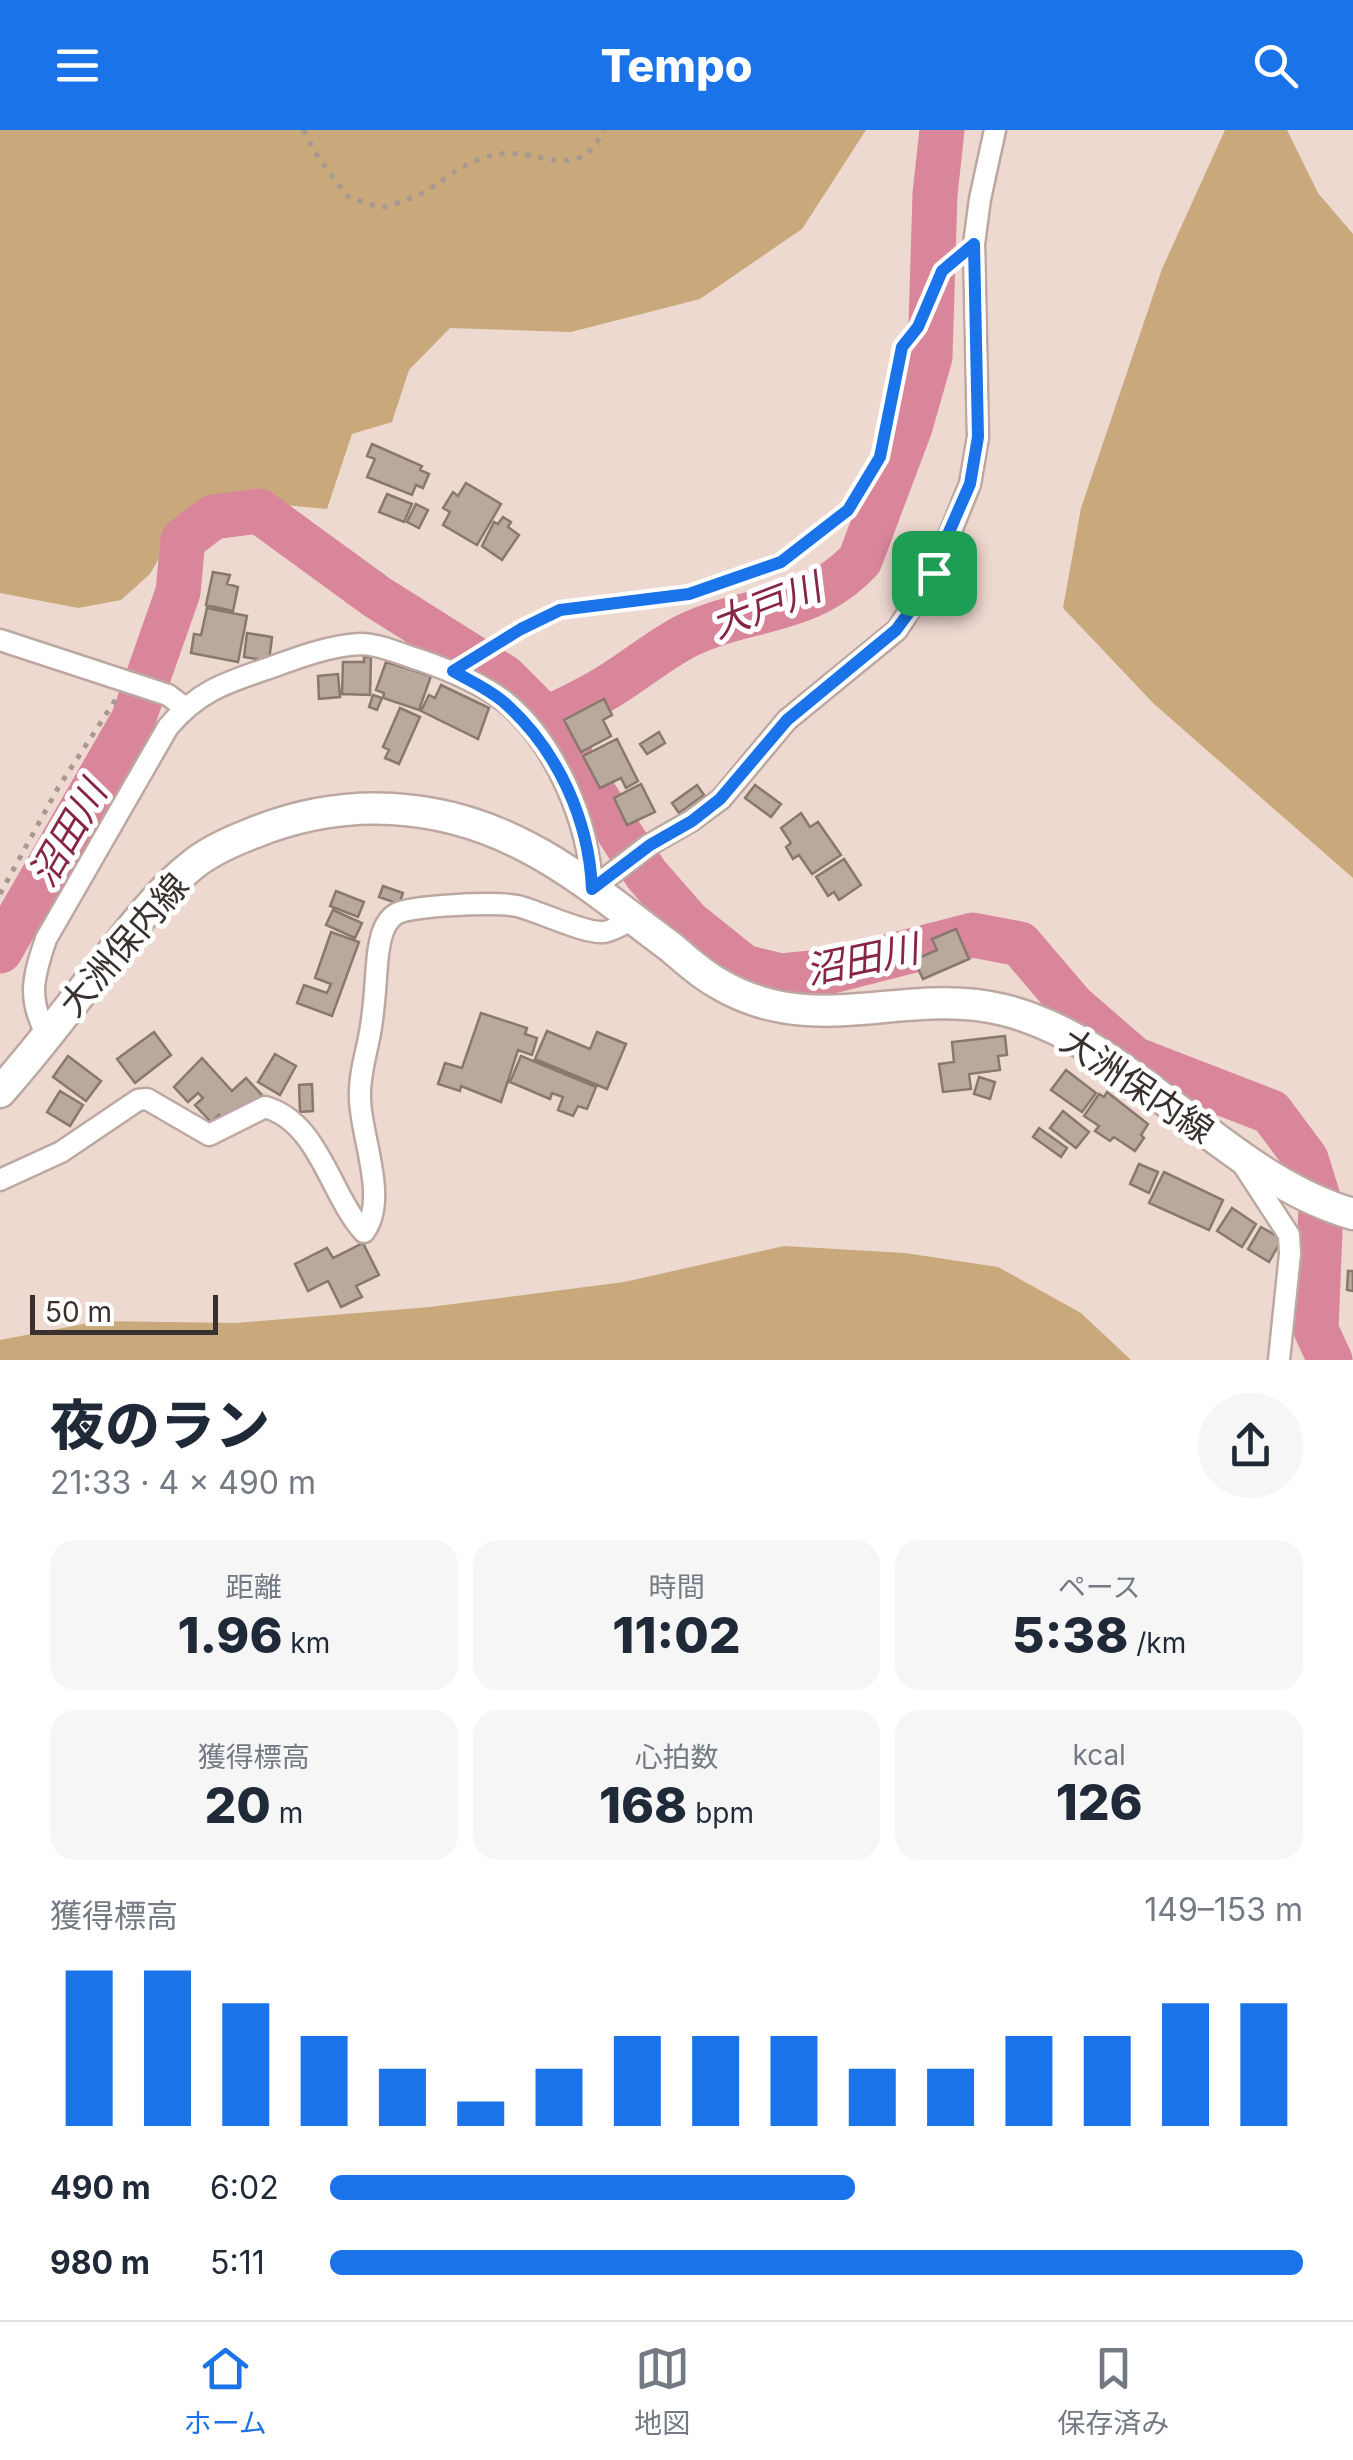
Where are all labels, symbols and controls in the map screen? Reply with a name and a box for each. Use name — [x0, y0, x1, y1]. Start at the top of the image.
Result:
icon: menu — [50, 38, 105, 93]
text: Tempo — [600, 38, 753, 93]
icon: search — [1248, 38, 1303, 93]
pin — [892, 531, 977, 616]
icon: arrive — [907, 546, 962, 601]
water label: 大戸川 — [704, 562, 831, 647]
water label: 沼田川 — [19, 769, 118, 894]
street label: 大洲保内線 — [50, 865, 197, 1024]
water label: 沼田川 — [801, 924, 926, 993]
street label: 大洲保内線 — [1053, 1019, 1222, 1152]
scale bar — [30, 1290, 218, 1334]
text: 50 m — [45, 1295, 112, 1329]
text: 夜のラン — [50, 1392, 270, 1458]
button: share — [1198, 1393, 1303, 1498]
text: 21:33 · 4 × 490 m — [50, 1463, 316, 1502]
text: 距離 — [226, 1570, 282, 1604]
text: 時間 — [648, 1570, 705, 1604]
text: ペース — [1058, 1570, 1140, 1604]
text: 1.96 — [177, 1605, 282, 1665]
text: 11:02 — [612, 1605, 741, 1665]
text: 5:38 — [1012, 1605, 1128, 1665]
text: km — [282, 1626, 330, 1660]
text: /km — [1128, 1626, 1186, 1660]
text: kcal — [1072, 1738, 1126, 1772]
text: 獲得標高 — [198, 1740, 310, 1774]
text: 心拍数 — [634, 1740, 719, 1774]
text: 126 — [1056, 1772, 1143, 1832]
text: 20 — [204, 1775, 271, 1835]
text: 168 — [599, 1775, 687, 1835]
text: m — [271, 1796, 303, 1830]
text: bpm — [687, 1796, 754, 1830]
text: 149–153 m — [1144, 1890, 1303, 1929]
text: 獲得標高 — [50, 1896, 178, 1935]
text: 490 m — [50, 2168, 151, 2207]
text: 6:02 — [210, 2168, 279, 2207]
text: 980 m — [50, 2243, 150, 2282]
text: 5:11 — [210, 2243, 265, 2282]
tab: ホーム — [184, 2341, 267, 2441]
tab: 地図 — [634, 2341, 690, 2441]
tab: 保存済み — [1057, 2341, 1169, 2441]

